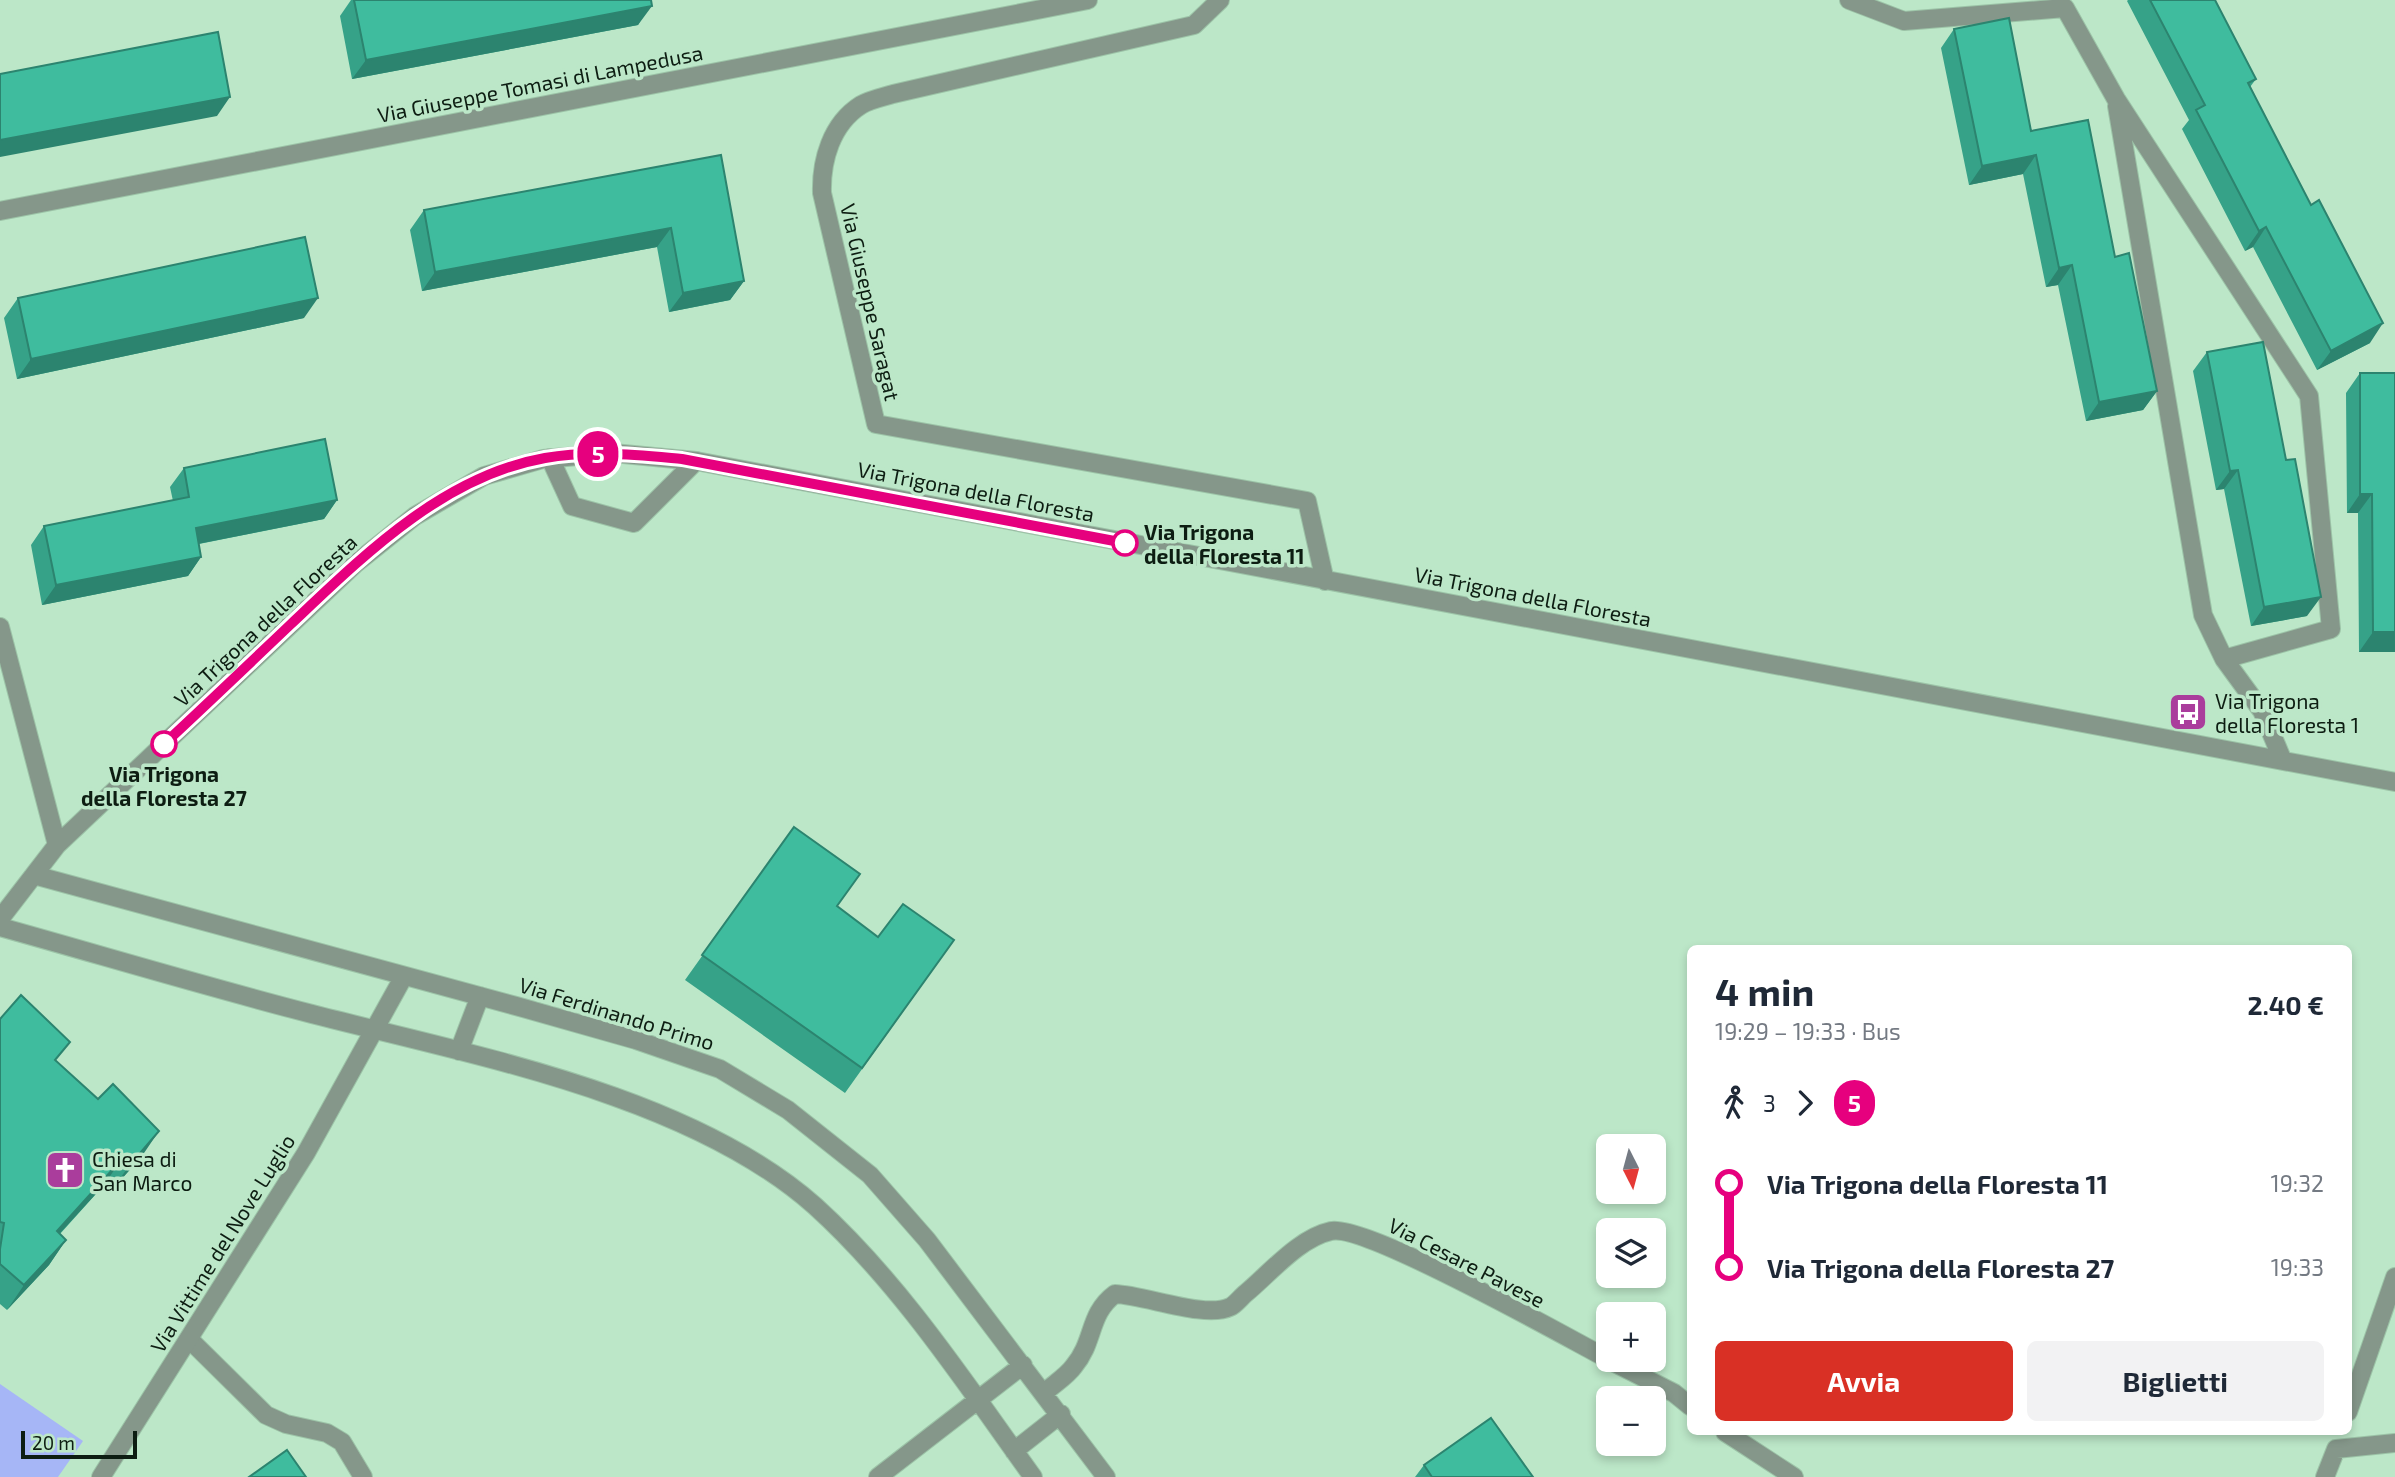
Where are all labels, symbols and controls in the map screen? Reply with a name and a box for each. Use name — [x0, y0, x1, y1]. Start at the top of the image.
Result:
street label: Via Giuseppe Tomasi di Lampedusa — [375, 39, 705, 127]
street label: Via Giuseppe Saragat — [836, 201, 906, 403]
line badge: 5 — [575, 431, 621, 477]
text: 5 — [591, 439, 605, 468]
street label: Via Trigona della Floresta — [855, 456, 1097, 526]
place label: Via Trigona della Floresta 11 — [1144, 519, 1305, 568]
street label: Via Trigona della Floresta — [168, 529, 362, 711]
marker: Via Trigona della Floresta 11 — [1112, 530, 1138, 556]
street label: Via Trigona della Floresta — [1412, 561, 1654, 631]
place label: Via Trigona della Floresta 1 — [2215, 688, 2359, 737]
bus stop icon: Via Trigona della Floresta 1 — [2167, 691, 2209, 733]
marker: Via Trigona della Floresta 27 — [151, 731, 177, 757]
place label: Via Trigona della Floresta 27 — [81, 761, 247, 810]
text: 4 min — [1715, 968, 1814, 1014]
street label: Via Ferdinando Primo — [516, 971, 718, 1055]
text: 2.40 € — [2247, 989, 2324, 1020]
text: 19:29 – 19:33 · Bus — [1715, 1017, 1901, 1045]
icon: walk — [1715, 1084, 1753, 1122]
icon: forward — [1786, 1084, 1824, 1122]
text: 5 — [1848, 1088, 1861, 1117]
text: 3 — [1763, 1089, 1776, 1117]
street label: Via Vittime del Nove Luglio — [145, 1129, 299, 1357]
north arrow — [1596, 1134, 1666, 1204]
map controls — [1596, 1134, 1666, 1456]
place label: Chiesa di San Marco — [92, 1146, 192, 1195]
church icon: Chiesa di San Marco — [44, 1149, 86, 1191]
text: Via Trigona della Floresta 11 — [1767, 1168, 2108, 1199]
text: 19:32 — [2271, 1169, 2324, 1197]
street label: Via Cesare Pavese — [1385, 1212, 1549, 1312]
button: layers — [1596, 1218, 1666, 1288]
text: Via Trigona della Floresta 27 — [1767, 1252, 2114, 1283]
text: 19:33 — [2271, 1253, 2324, 1281]
button: + — [1596, 1302, 1666, 1372]
button: Avvia — [1715, 1341, 2013, 1421]
button: Biglietti — [2027, 1341, 2324, 1421]
button: − — [1596, 1386, 1666, 1456]
scale bar — [21, 1428, 136, 1460]
text: 20 m — [32, 1431, 75, 1454]

